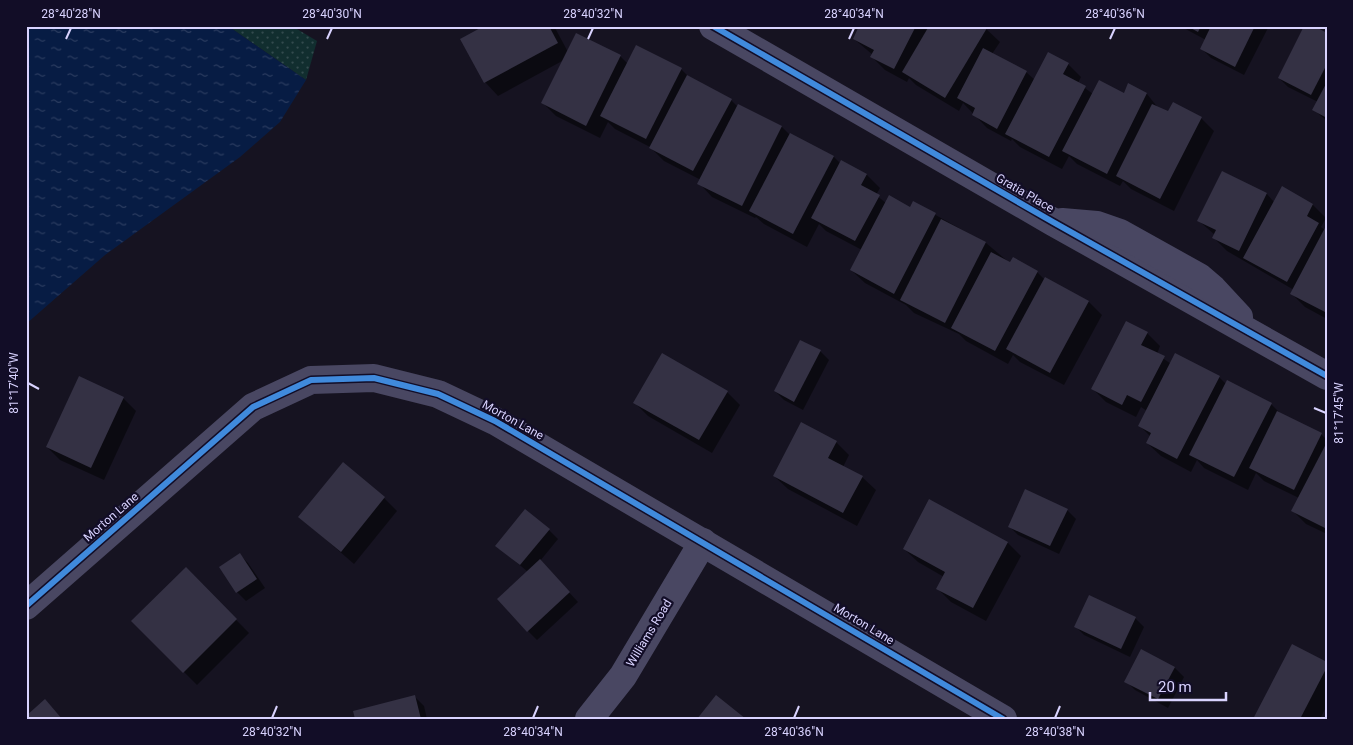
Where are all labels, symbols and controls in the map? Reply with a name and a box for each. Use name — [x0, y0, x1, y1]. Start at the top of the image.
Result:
text: 28°40'28"N — [41, 7, 101, 21]
text: 28°40'30"N — [302, 7, 362, 21]
text: 28°40'32"N — [563, 7, 623, 21]
text: 28°40'34"N — [824, 7, 884, 21]
text: 28°40'36"N — [1085, 7, 1145, 21]
street label: Gratia Place — [994, 171, 1056, 215]
text: 81°17'40"W — [7, 352, 21, 414]
text: 81°17'45"W — [1332, 382, 1346, 444]
street label: Morton Lane — [480, 397, 546, 443]
street label: Morton Lane — [81, 489, 141, 545]
street label: Williams Road — [623, 597, 675, 669]
street label: Morton Lane — [831, 601, 897, 647]
scale bar — [1150, 670, 1227, 702]
text: 20 m — [1158, 678, 1192, 696]
text: 28°40'32"N — [242, 725, 302, 739]
text: 28°40'34"N — [503, 725, 563, 739]
text: 28°40'36"N — [764, 725, 824, 739]
text: 28°40'38"N — [1025, 725, 1085, 739]

